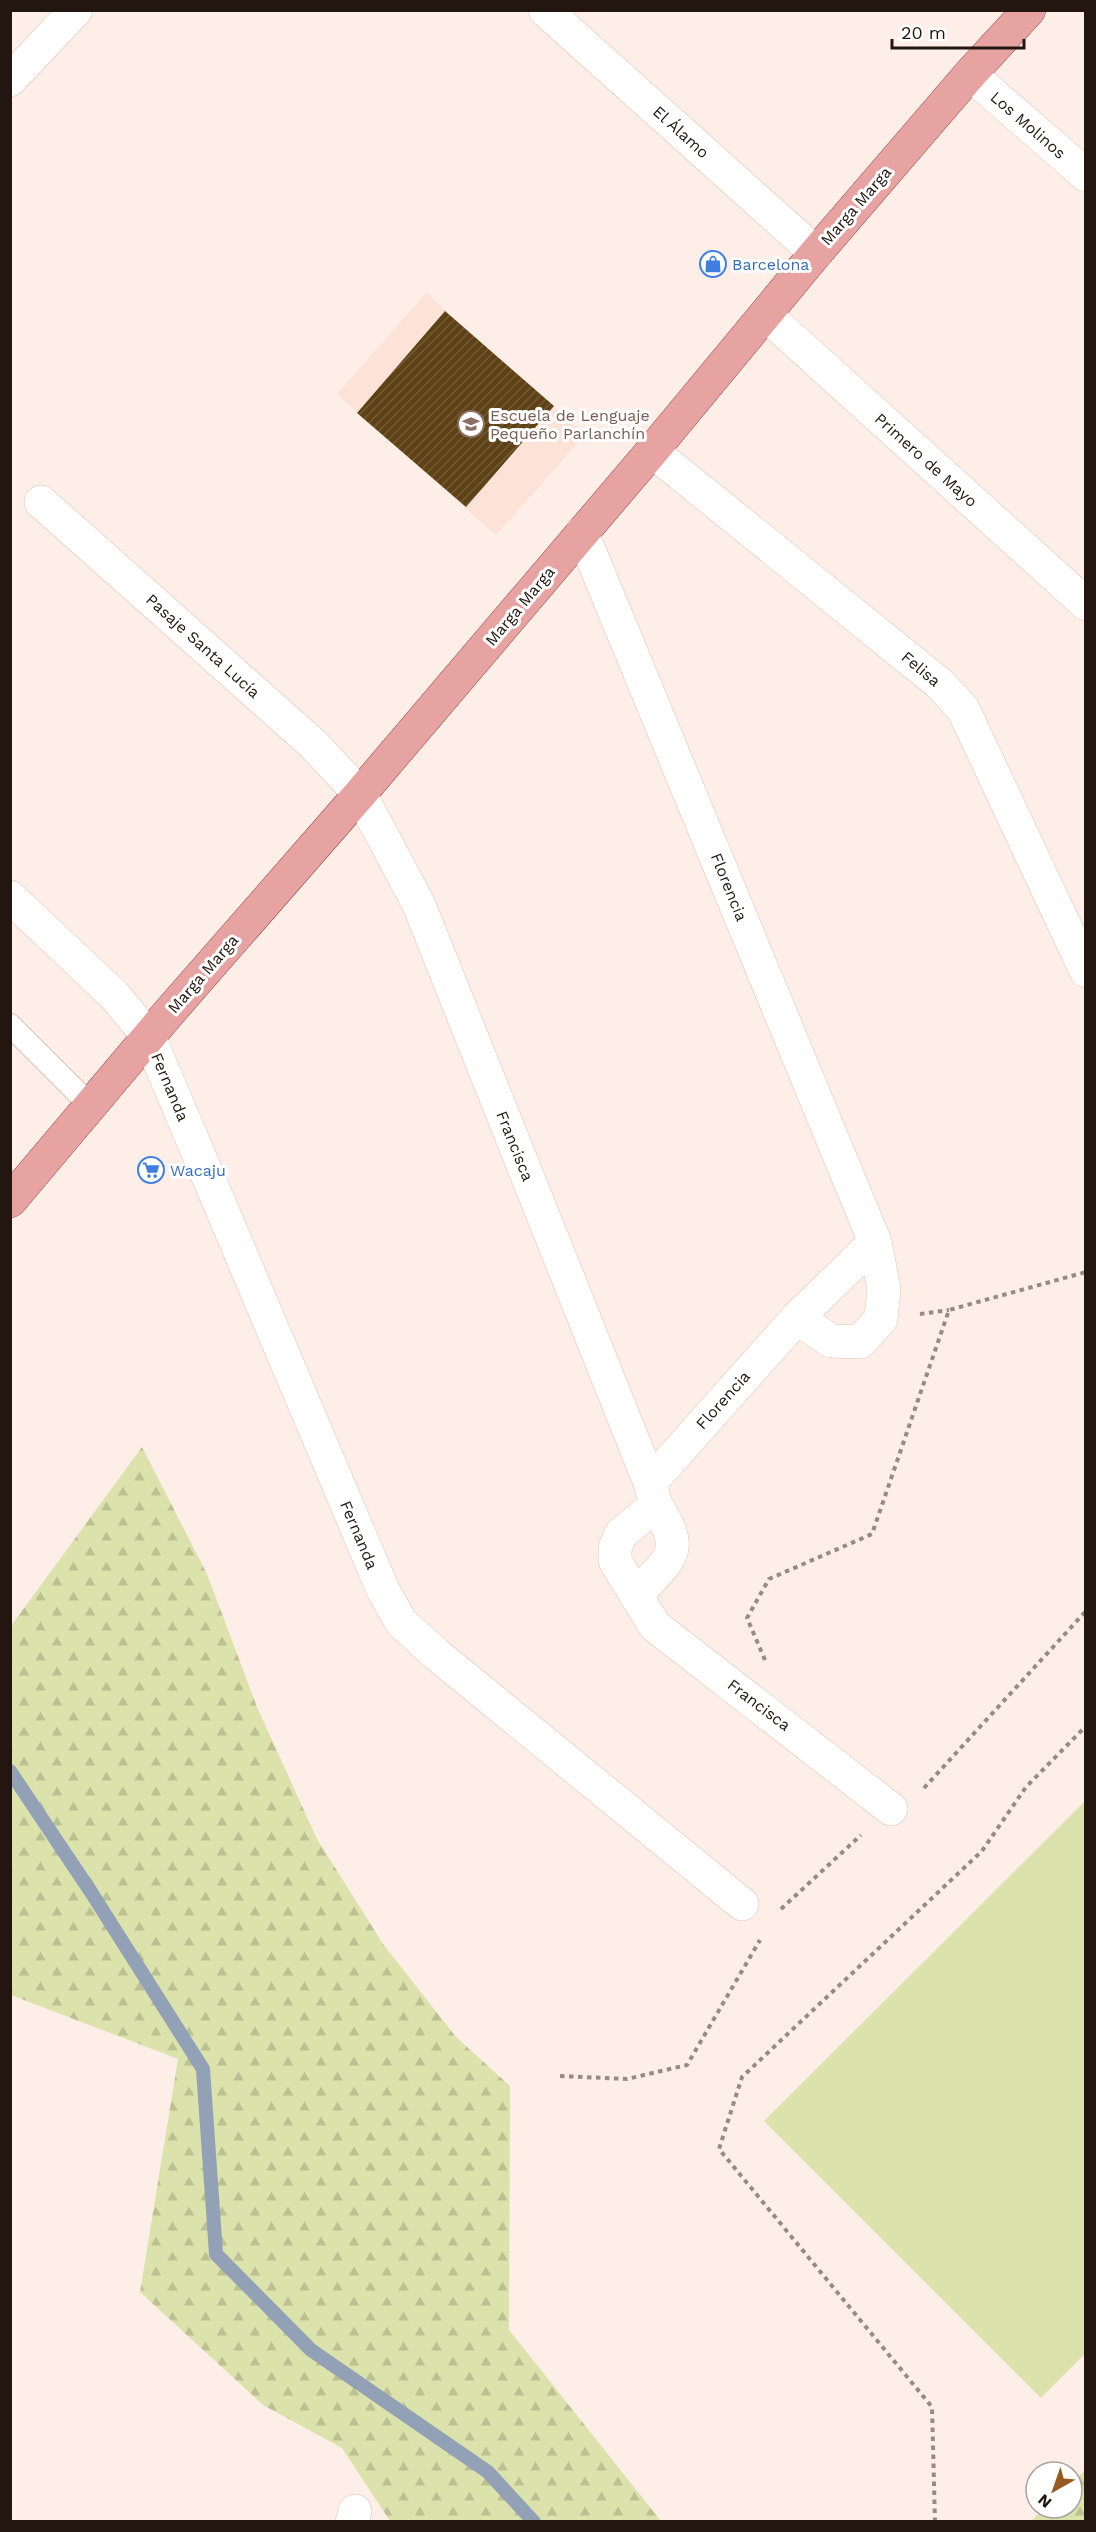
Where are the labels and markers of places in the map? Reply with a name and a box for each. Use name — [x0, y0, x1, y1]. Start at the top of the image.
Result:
shop icon: Barcelona — [698, 249, 728, 279]
place label: Barcelona — [732, 255, 809, 274]
place label: Escuela de Lenguaje Pequeño Parlanchín — [490, 406, 650, 443]
school or university icon: Escuela de Lenguaje Pequeño Parlanchín — [456, 409, 486, 439]
supermarket icon: Wacaju — [136, 1155, 166, 1185]
place label: Wacaju — [170, 1161, 226, 1180]

